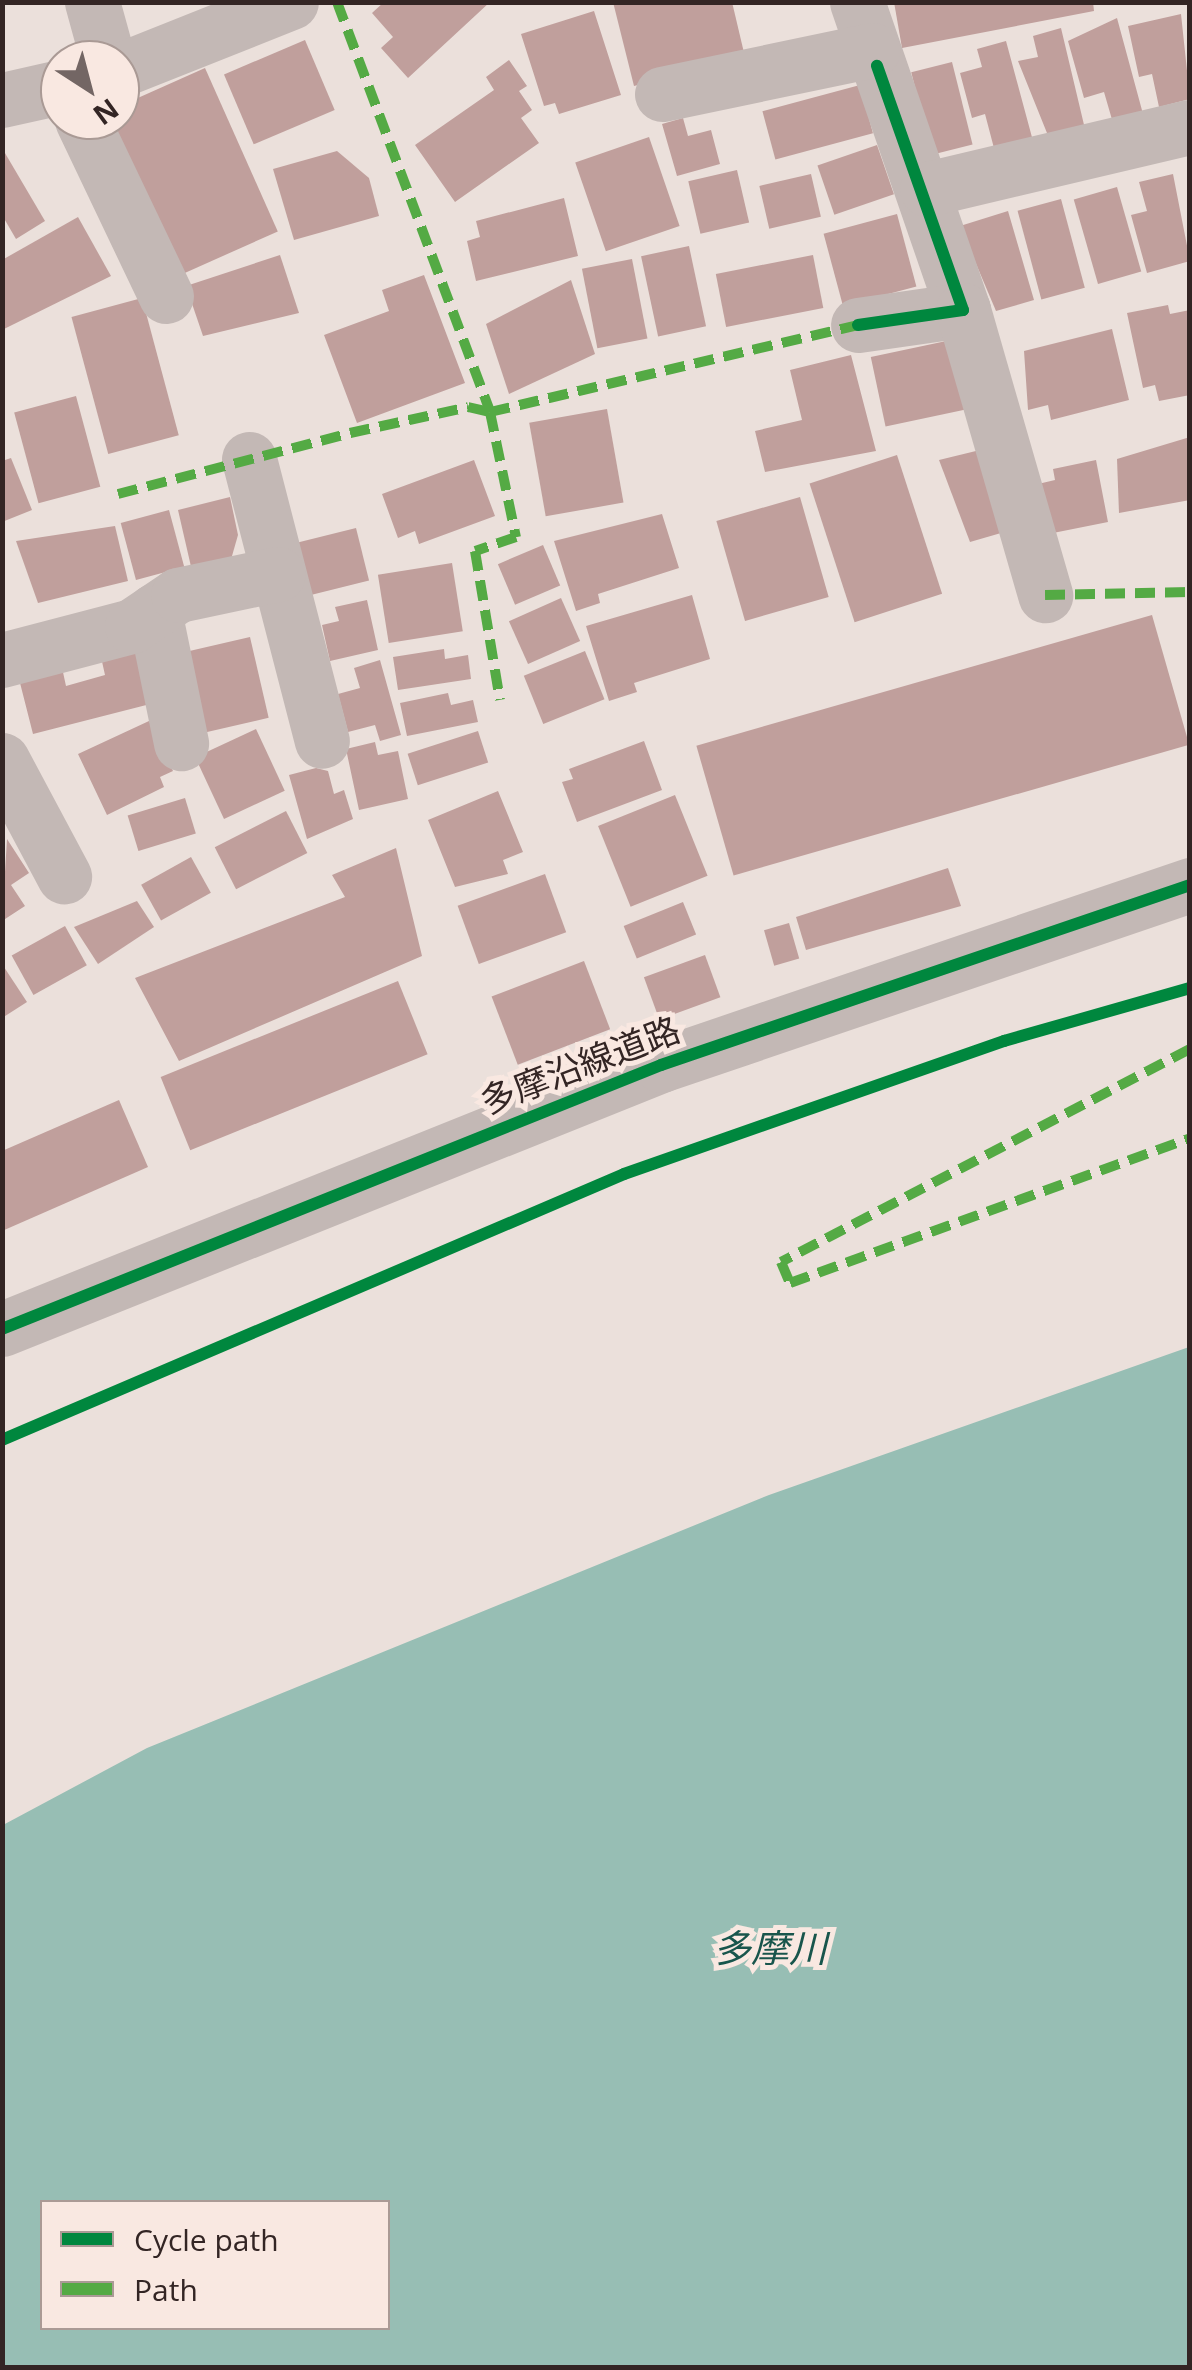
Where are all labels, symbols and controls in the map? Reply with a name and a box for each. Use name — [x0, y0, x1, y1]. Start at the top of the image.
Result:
north arrow — [40, 40, 140, 140]
text: N — [86, 91, 127, 135]
street label: 多摩沿線道路 — [474, 1008, 686, 1122]
water label: 多摩川 — [713, 1925, 827, 1971]
legend — [40, 2200, 390, 2330]
text: Cycle path — [134, 2219, 279, 2260]
text: Path — [134, 2269, 198, 2310]

